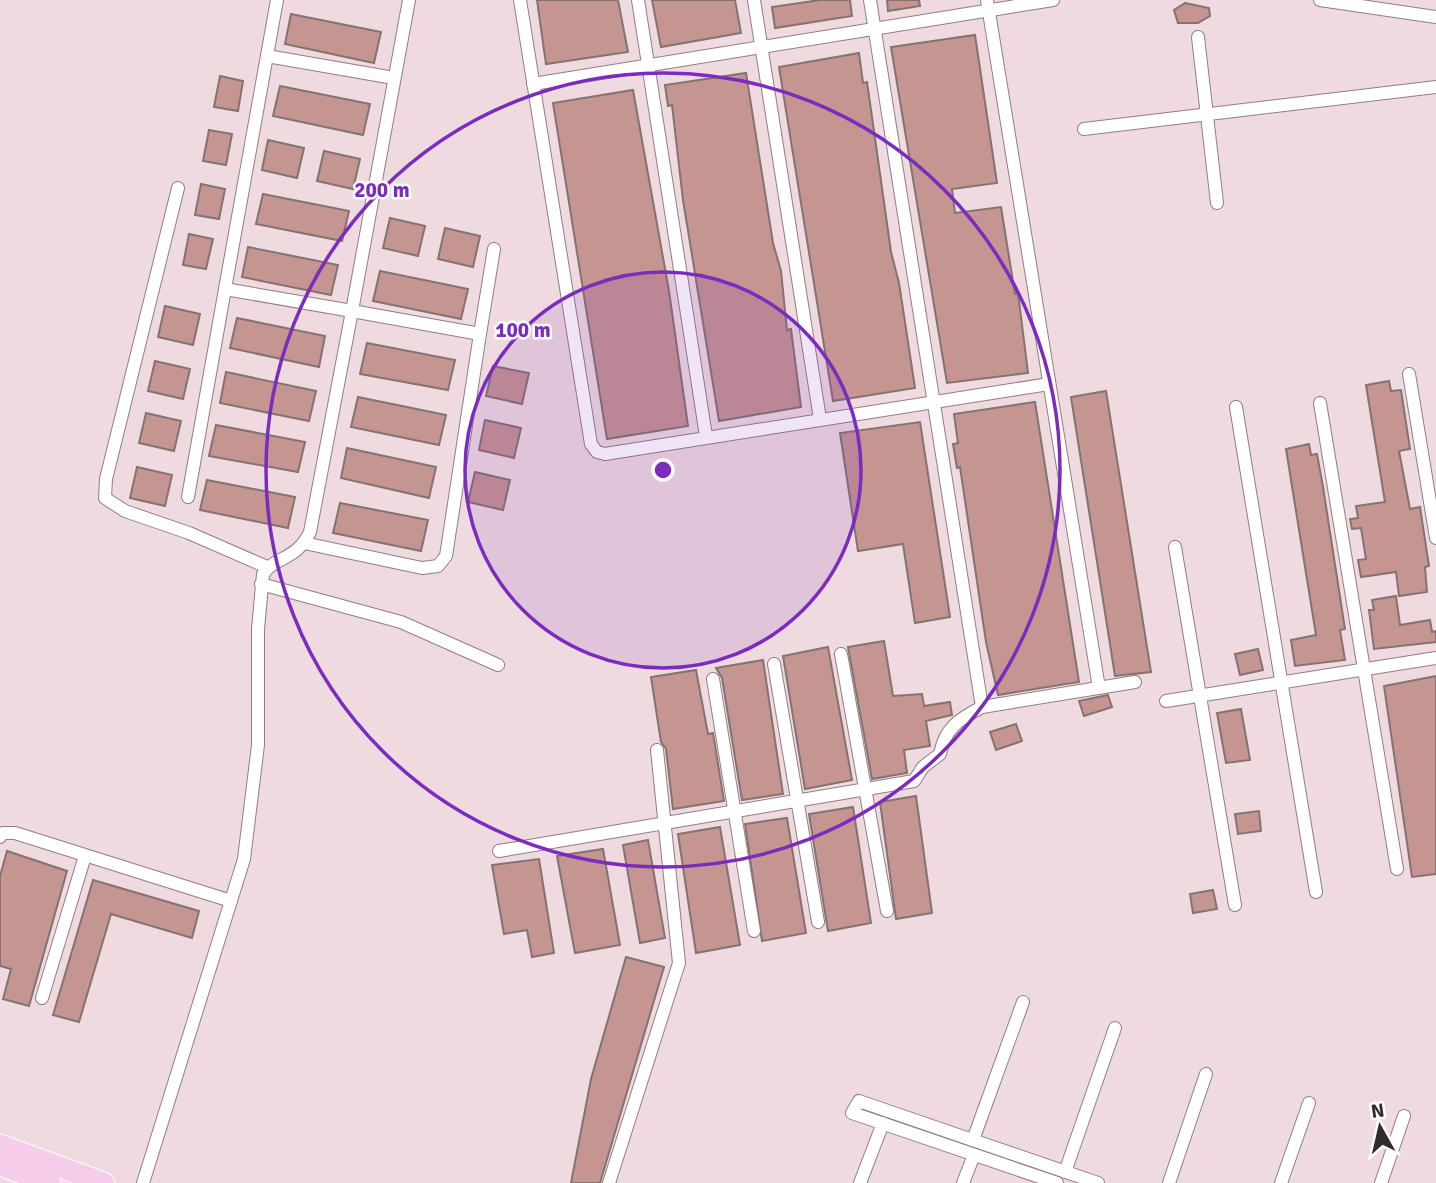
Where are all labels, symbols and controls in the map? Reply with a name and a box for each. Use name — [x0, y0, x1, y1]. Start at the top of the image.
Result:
text: 200 m — [354, 177, 410, 203]
text: 100 m — [495, 317, 551, 343]
centre of rings — [651, 458, 675, 482]
north arrow — [1345, 1092, 1415, 1162]
text: N — [1370, 1098, 1386, 1124]

